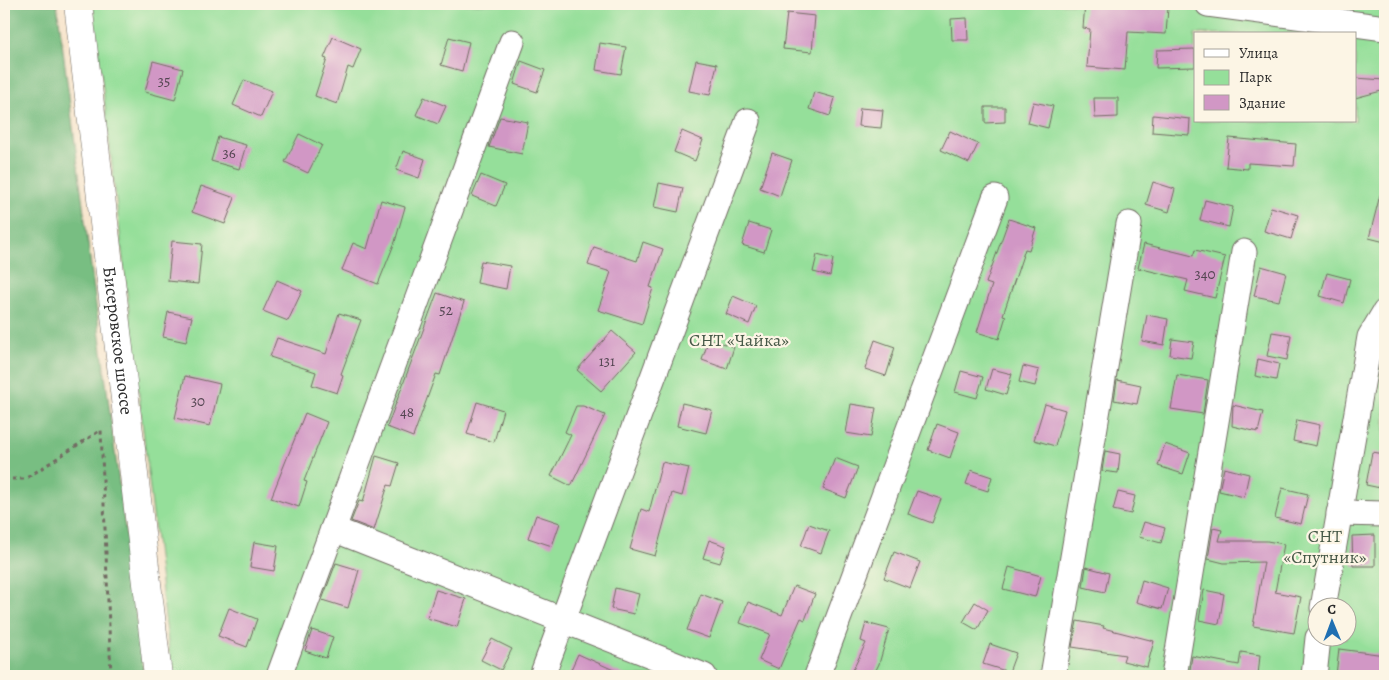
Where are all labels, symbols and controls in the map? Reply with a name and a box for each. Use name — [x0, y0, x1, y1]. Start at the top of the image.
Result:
legend — [1194, 32, 1356, 122]
text: Улица — [1239, 43, 1278, 63]
text: Парк — [1239, 67, 1272, 87]
house number: 35 — [158, 71, 170, 91]
text: Здание — [1239, 93, 1286, 113]
house number: 36 — [222, 143, 236, 163]
house number: 340 — [1194, 264, 1216, 284]
street label: Бисеровское шоссе — [97, 265, 139, 416]
house number: 52 — [439, 300, 453, 320]
park label: СНТ «Чайка» — [689, 328, 789, 352]
house number: 131 — [599, 351, 615, 371]
house number: 30 — [191, 391, 205, 411]
house number: 48 — [400, 402, 414, 422]
park label: СНТ «Спутник» — [1283, 524, 1367, 569]
north arrow — [1306, 598, 1356, 648]
text: С — [1327, 600, 1337, 619]

